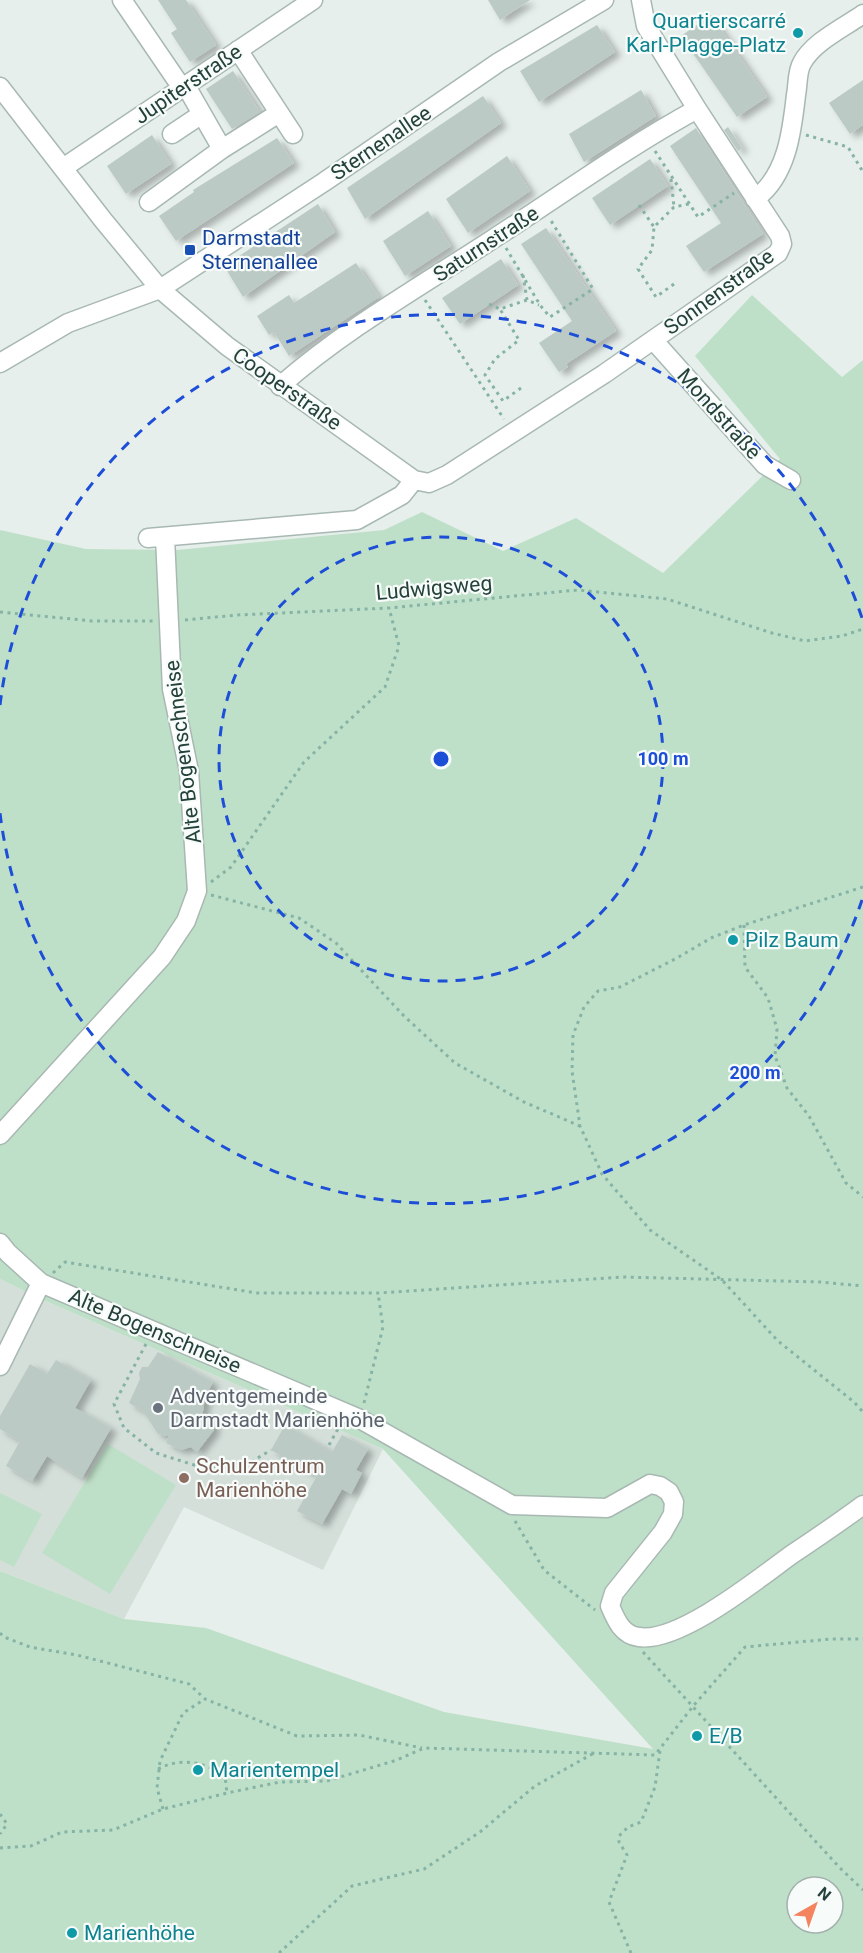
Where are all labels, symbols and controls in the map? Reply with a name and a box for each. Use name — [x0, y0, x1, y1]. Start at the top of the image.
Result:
place label: Quartierscarré Karl-Plagge-Platz — [626, 9, 786, 57]
marker: Quartierscarré Karl-Plagge-Platz — [791, 26, 805, 40]
street label: Jupiterstraße — [130, 39, 246, 129]
street label: Sternenallee — [326, 101, 436, 185]
street label: Saturnstraße — [429, 201, 543, 287]
place label: Darmstadt Sternenallee — [202, 226, 318, 274]
marker: Darmstadt Sternenallee — [183, 243, 197, 257]
street label: Sonnenstraße — [659, 244, 779, 340]
street label: Cooperstraße — [228, 343, 346, 435]
street label: Mondstraße — [672, 364, 766, 464]
street label: Ludwigsweg — [375, 571, 493, 605]
street label: Alte Bogenschneise — [160, 659, 206, 845]
text: 100 m — [637, 748, 689, 769]
centre of rings — [431, 749, 451, 769]
place label: Pilz Baum — [745, 928, 839, 952]
marker: Pilz Baum — [726, 933, 740, 947]
text: 200 m — [729, 1062, 781, 1083]
street label: Alte Bogenschneise — [65, 1284, 245, 1378]
place label: Adventgemeinde Darmstadt Marienhöhe — [170, 1384, 385, 1432]
marker: Adventgemeinde Darmstadt Marienhöhe — [151, 1401, 165, 1415]
place label: Schulzentrum Marienhöhe — [196, 1454, 325, 1502]
marker: Schulzentrum Marienhöhe — [177, 1471, 191, 1485]
place label: E/B — [709, 1724, 743, 1748]
marker: E/B — [690, 1729, 704, 1743]
place label: Marientempel — [210, 1758, 339, 1782]
marker: Marientempel — [191, 1763, 205, 1777]
north arrow — [785, 1875, 845, 1935]
text: N — [814, 1883, 835, 1905]
place label: Marienhöhe — [84, 1921, 195, 1945]
marker: Marienhöhe — [65, 1926, 79, 1940]

